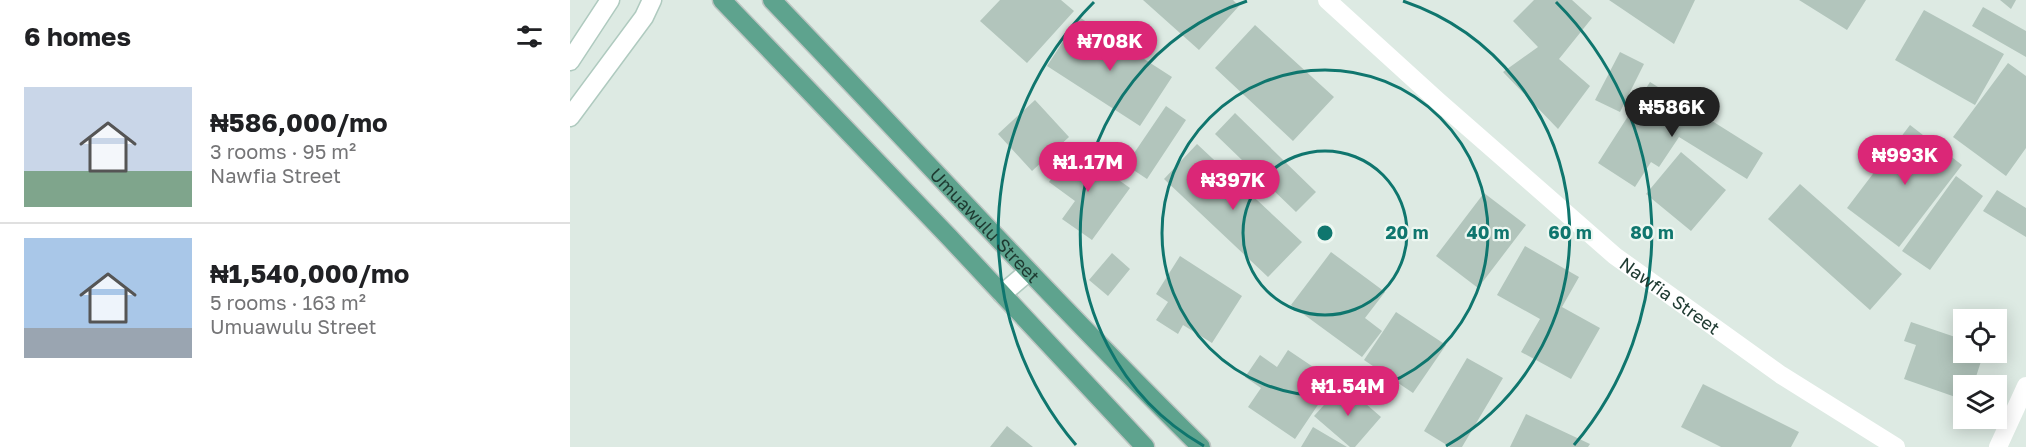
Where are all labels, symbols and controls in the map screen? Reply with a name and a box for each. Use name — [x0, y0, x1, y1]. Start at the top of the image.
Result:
icon: filters — [513, 20, 546, 53]
text: 6 homes — [24, 21, 131, 52]
pin: ₦708K — [1068, 21, 1152, 72]
text: ₦708K — [1077, 28, 1143, 52]
pin: ₦586K — [1630, 87, 1714, 138]
text: ₦586K — [1639, 94, 1705, 118]
text: ₦586,000/mo — [210, 107, 388, 138]
icon: home — [72, 111, 144, 183]
pin: ₦993K — [1863, 135, 1947, 186]
text: 3 rooms · 95 m² — [210, 139, 356, 163]
pin: ₦1.17M — [1039, 142, 1137, 193]
text: ₦993K — [1872, 142, 1938, 166]
text: ₦1.17M — [1053, 149, 1123, 173]
pin: ₦397K — [1191, 160, 1275, 211]
text: Nawfia Street — [210, 163, 341, 187]
street label: Umuawulu Street — [926, 163, 1045, 287]
text: ₦397K — [1201, 167, 1265, 191]
text: 20 m — [1386, 221, 1428, 243]
text: 40 m — [1466, 221, 1510, 243]
text: 60 m — [1548, 221, 1592, 243]
text: 80 m — [1630, 221, 1674, 243]
centre of rings — [1315, 223, 1335, 243]
street label: Nawfia Street — [1616, 252, 1724, 339]
text: ₦1,540,000/mo — [210, 258, 409, 289]
icon: home — [72, 262, 144, 334]
text: 5 rooms · 163 m² — [210, 290, 366, 314]
map controls — [1953, 309, 2007, 429]
button: locate — [1953, 309, 2007, 363]
text: Umuawulu Street — [210, 314, 377, 338]
pin: ₦1.54M — [1299, 366, 1397, 417]
text: ₦1.54M — [1311, 373, 1385, 397]
button: layers — [1953, 375, 2007, 429]

